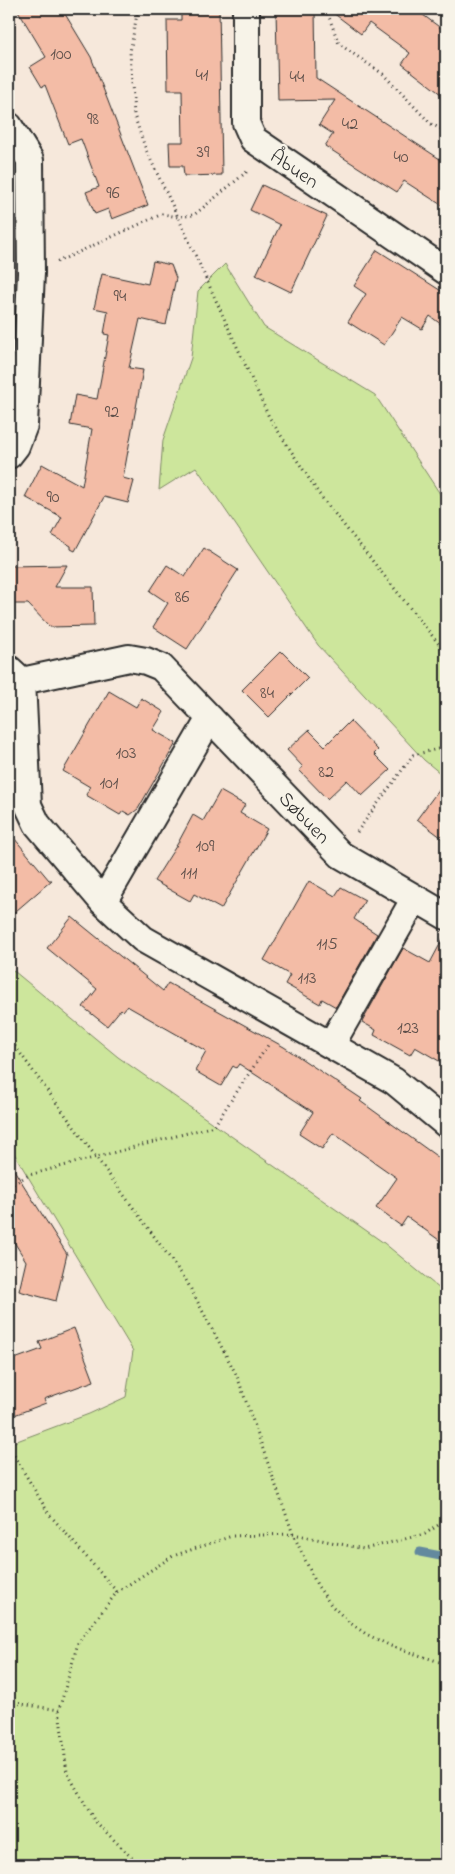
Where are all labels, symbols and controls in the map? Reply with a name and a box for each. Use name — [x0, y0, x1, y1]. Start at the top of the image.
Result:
house number: 100 — [50, 42, 72, 68]
house number: 41 — [195, 63, 209, 89]
house number: 44 — [290, 65, 305, 91]
house number: 98 — [87, 107, 99, 133]
house number: 42 — [342, 112, 358, 138]
house number: 39 — [197, 140, 210, 166]
street label: Åbuen — [263, 143, 324, 197]
house number: 40 — [393, 145, 409, 171]
house number: 96 — [106, 181, 120, 207]
house number: 94 — [114, 284, 127, 310]
house number: 92 — [105, 400, 119, 426]
house number: 90 — [46, 485, 60, 511]
house number: 86 — [175, 585, 189, 611]
house number: 84 — [260, 681, 275, 707]
house number: 103 — [116, 741, 136, 767]
house number: 82 — [318, 760, 334, 786]
house number: 101 — [99, 771, 119, 797]
street label: Søbuen — [271, 786, 336, 852]
house number: 109 — [196, 834, 215, 860]
house number: 111 — [180, 861, 198, 887]
house number: 115 — [316, 932, 338, 958]
house number: 113 — [298, 966, 316, 992]
house number: 123 — [397, 1016, 419, 1042]

